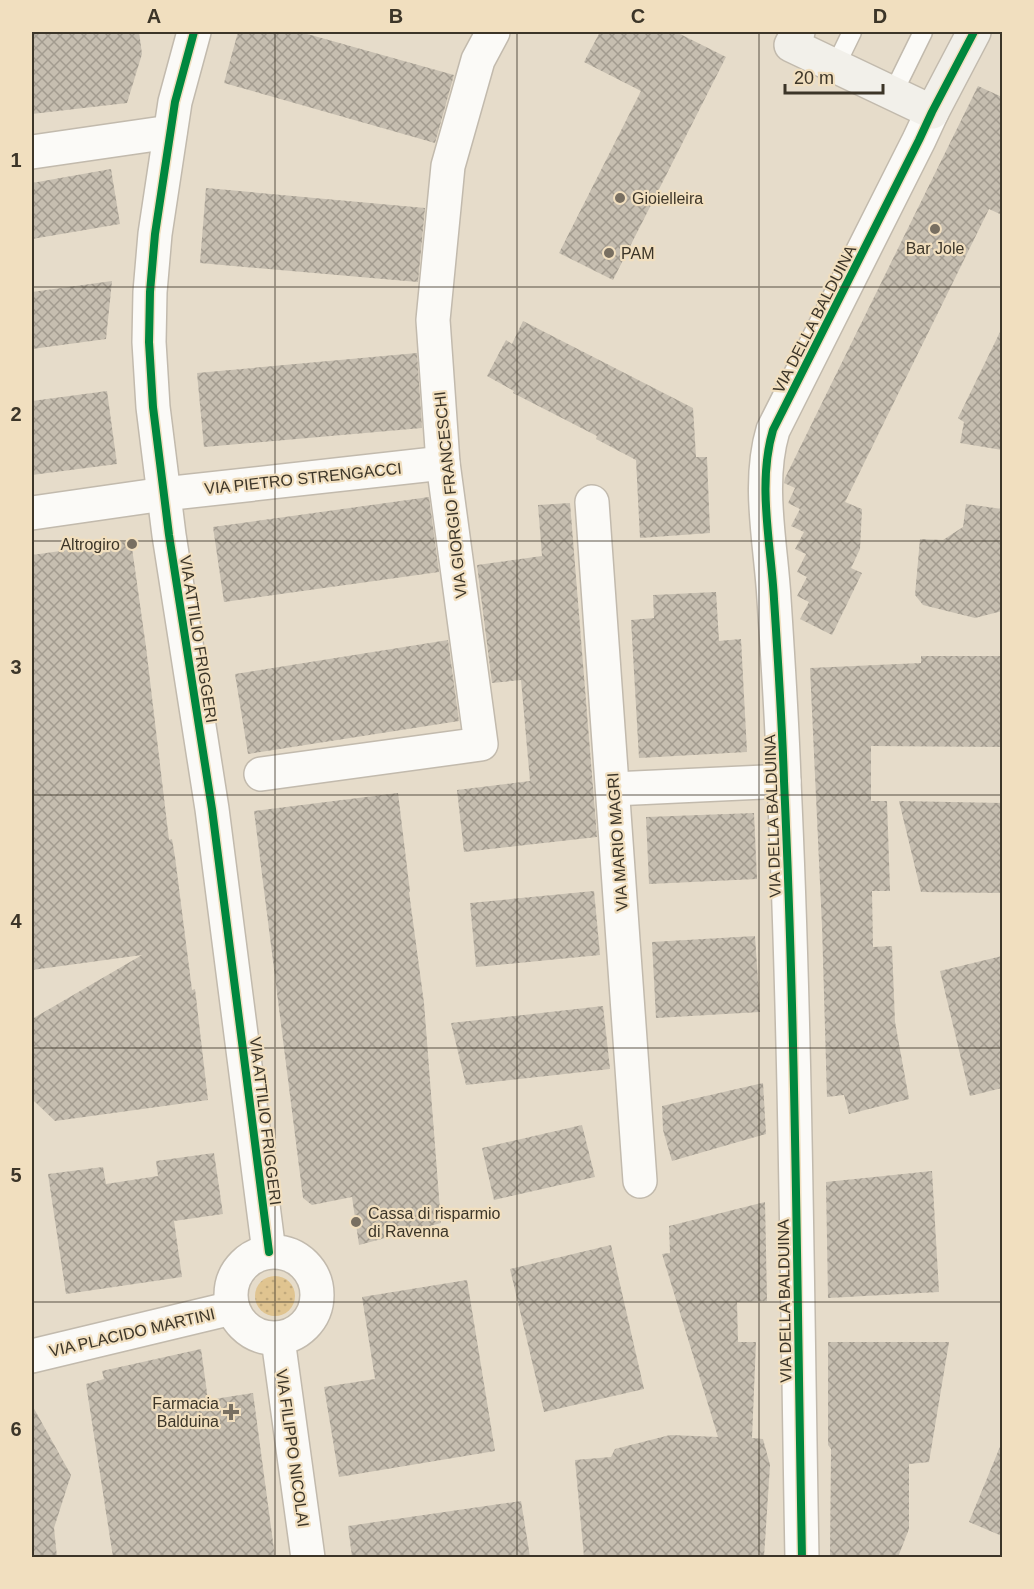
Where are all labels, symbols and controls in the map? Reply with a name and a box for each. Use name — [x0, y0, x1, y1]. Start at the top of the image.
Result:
text: A — [147, 5, 161, 27]
text: B — [389, 5, 403, 27]
text: C — [631, 5, 645, 27]
text: D — [873, 5, 887, 27]
scale bar — [785, 57, 882, 95]
text: 20 m — [794, 68, 834, 88]
text: 1 — [10, 149, 22, 171]
place label: Gioielleira — [632, 190, 703, 207]
marker: Gioielleira — [613, 191, 627, 205]
marker: Bar Jole — [928, 222, 942, 236]
place label: Bar Jole — [906, 240, 964, 257]
street label: VIA DELLA BALDUINA — [770, 242, 859, 396]
place label: PAM — [621, 245, 654, 262]
marker: PAM — [602, 246, 616, 260]
street label: VIA GIORGIO FRANCESCHI — [431, 391, 470, 599]
text: 2 — [10, 403, 22, 425]
street label: VIA PIETRO STRENGACCI — [204, 460, 403, 497]
place label: Altrogiro — [60, 536, 120, 553]
marker: Altrogiro — [125, 537, 139, 551]
street label: VIA ATTILIO FRIGGERI — [177, 554, 220, 724]
text: 3 — [10, 656, 22, 678]
street label: VIA DELLA BALDUINA — [761, 734, 784, 898]
street label: VIA MARIO MAGRI — [604, 772, 631, 912]
text: 4 — [10, 910, 22, 932]
street label: VIA ATTILIO FRIGGERI — [247, 1036, 284, 1206]
text: 5 — [10, 1164, 22, 1186]
place label: Cassa di risparmio di Ravenna — [368, 1205, 501, 1240]
marker: Cassa di risparmio di Ravenna — [349, 1215, 363, 1229]
street label: VIA DELLA BALDUINA — [775, 1219, 794, 1383]
street label: VIA PLACIDO MARTINI — [48, 1305, 217, 1360]
street label: VIA FILIPPO NICOLAI — [273, 1368, 312, 1528]
place label: Farmacia Balduina — [152, 1395, 219, 1430]
marker: Farmacia Balduina — [224, 1405, 238, 1419]
text: 6 — [10, 1418, 22, 1440]

